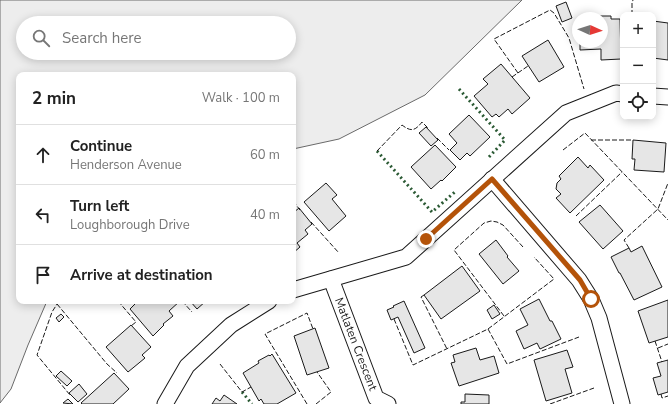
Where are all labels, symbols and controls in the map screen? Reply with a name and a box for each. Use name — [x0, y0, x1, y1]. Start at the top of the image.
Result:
north arrow — [572, 12, 608, 48]
map controls — [620, 12, 656, 120]
button: + — [620, 12, 656, 48]
search box — [16, 16, 296, 60]
icon: search — [30, 27, 52, 49]
text: Search here — [62, 28, 142, 48]
button: − — [620, 48, 656, 84]
button: locate — [620, 84, 656, 120]
text: 2 min — [32, 87, 76, 110]
text: Walk · 100 m — [202, 89, 280, 107]
text: Continue — [70, 136, 132, 156]
icon: ahead — [32, 144, 54, 166]
text: 60 m — [250, 146, 280, 164]
text: Henderson Avenue — [70, 156, 182, 174]
text: Turn left — [70, 196, 129, 216]
icon: left — [32, 204, 54, 226]
text: 40 m — [250, 206, 280, 224]
text: Loughborough Drive — [70, 216, 190, 234]
route end — [417, 230, 435, 248]
icon: arrive — [32, 264, 54, 286]
text: Arrive at destination — [70, 265, 213, 285]
route start — [582, 290, 600, 308]
street label: Matlaten Crescent — [331, 295, 381, 394]

